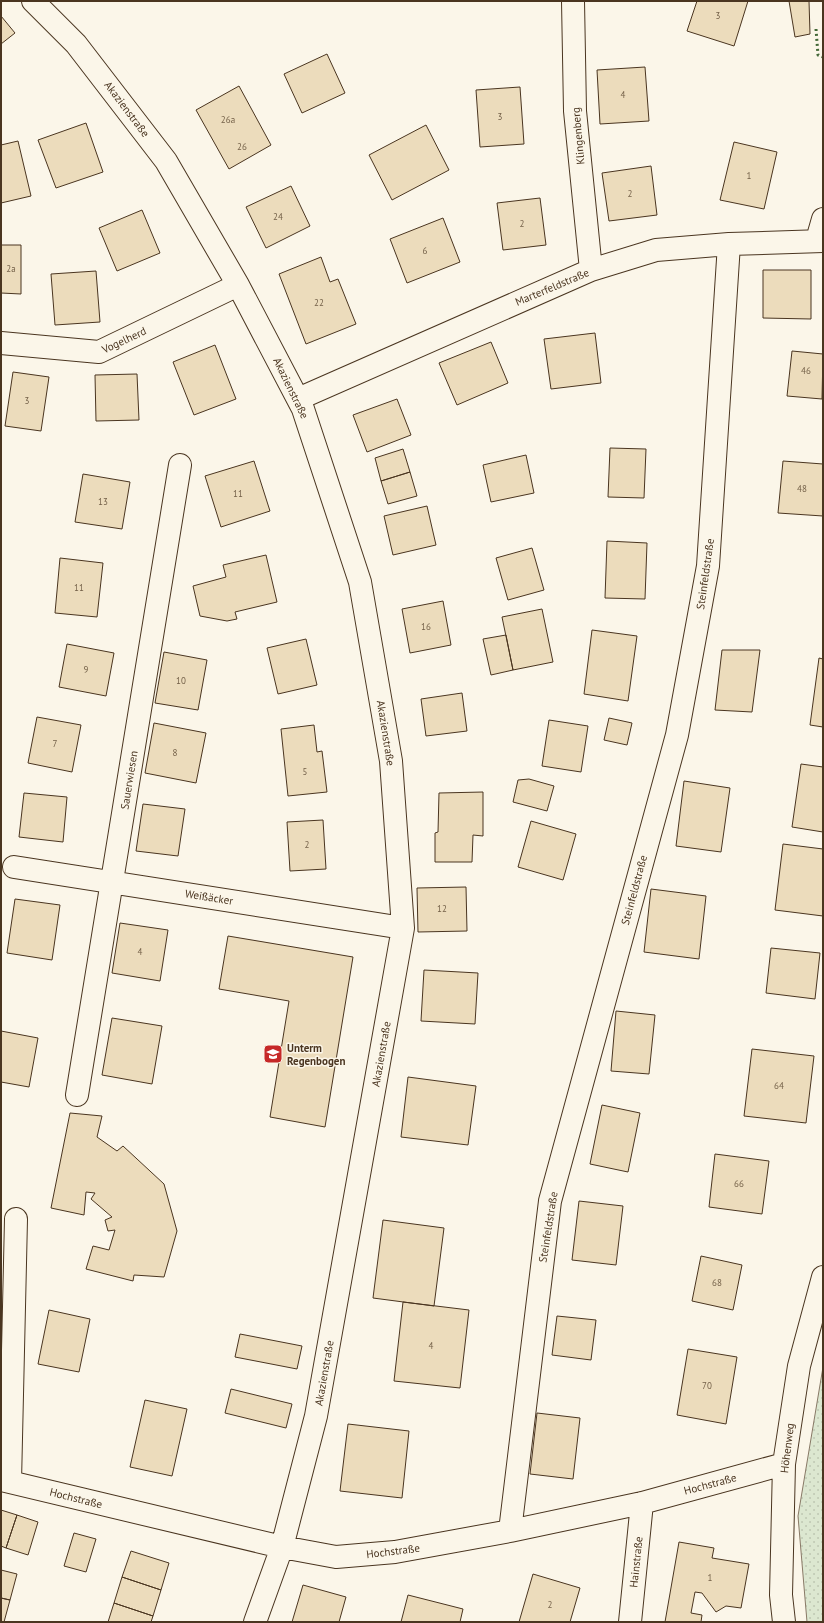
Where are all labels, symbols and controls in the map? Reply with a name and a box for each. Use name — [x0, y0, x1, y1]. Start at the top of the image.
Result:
house number: 3 — [716, 10, 721, 21]
street label: Akazienstraße — [101, 78, 153, 140]
house number: 4 — [621, 89, 626, 100]
street label: Klingenberg — [569, 107, 587, 165]
house number: 3 — [498, 111, 503, 122]
house number: 26a — [221, 114, 235, 125]
house number: 26 — [237, 141, 247, 152]
house number: 1 — [747, 170, 752, 181]
house number: 2 — [628, 188, 633, 199]
house number: 24 — [273, 211, 283, 222]
house number: 2 — [520, 218, 525, 229]
house number: 6 — [423, 245, 428, 256]
house number: 2a — [6, 263, 16, 274]
street label: Marterfeldstraße — [513, 265, 591, 309]
house number: 22 — [314, 297, 324, 308]
street label: Vogelherd — [99, 324, 149, 357]
street label: Akazienstraße — [270, 355, 312, 421]
house number: 46 — [801, 365, 811, 376]
house number: 3 — [25, 395, 30, 406]
house number: 48 — [797, 483, 807, 494]
house number: 11 — [233, 488, 243, 499]
house number: 13 — [98, 496, 108, 507]
street label: Steinfeldstraße — [693, 537, 717, 611]
house number: 11 — [74, 582, 84, 593]
house number: 16 — [421, 621, 431, 632]
house number: 9 — [84, 664, 89, 675]
house number: 10 — [176, 675, 186, 686]
street label: Akazienstraße — [374, 699, 398, 767]
house number: 7 — [53, 738, 58, 749]
house number: 8 — [173, 747, 178, 758]
street label: Sauerwiesen — [117, 750, 141, 810]
house number: 5 — [303, 766, 308, 777]
house number: 2 — [305, 839, 310, 850]
street label: Steinfeldstraße — [618, 853, 650, 926]
street label: Weißäcker — [184, 886, 234, 908]
house number: 12 — [437, 903, 447, 914]
house number: 4 — [138, 946, 143, 957]
street label: Akazienstraße — [368, 1020, 394, 1088]
place label: Unterm Regenbogen — [287, 1041, 345, 1068]
school or university icon: Unterm Regenbogen — [262, 1043, 284, 1065]
house number: 64 — [774, 1080, 784, 1091]
house number: 66 — [734, 1178, 744, 1189]
street label: Steinfeldstraße — [535, 1190, 561, 1264]
house number: 68 — [712, 1277, 722, 1288]
street label: Akazienstraße — [311, 1339, 337, 1407]
house number: 4 — [429, 1340, 434, 1351]
house number: 70 — [702, 1380, 712, 1391]
street label: Höhenweg — [777, 1422, 797, 1474]
street label: Hochstraße — [682, 1470, 738, 1498]
street label: Hochstraße — [48, 1485, 104, 1511]
street label: Hainstraße — [626, 1535, 646, 1588]
street label: Hochstraße — [365, 1541, 421, 1561]
house number: 1 — [708, 1572, 713, 1583]
house number: 2 — [548, 1599, 553, 1610]

